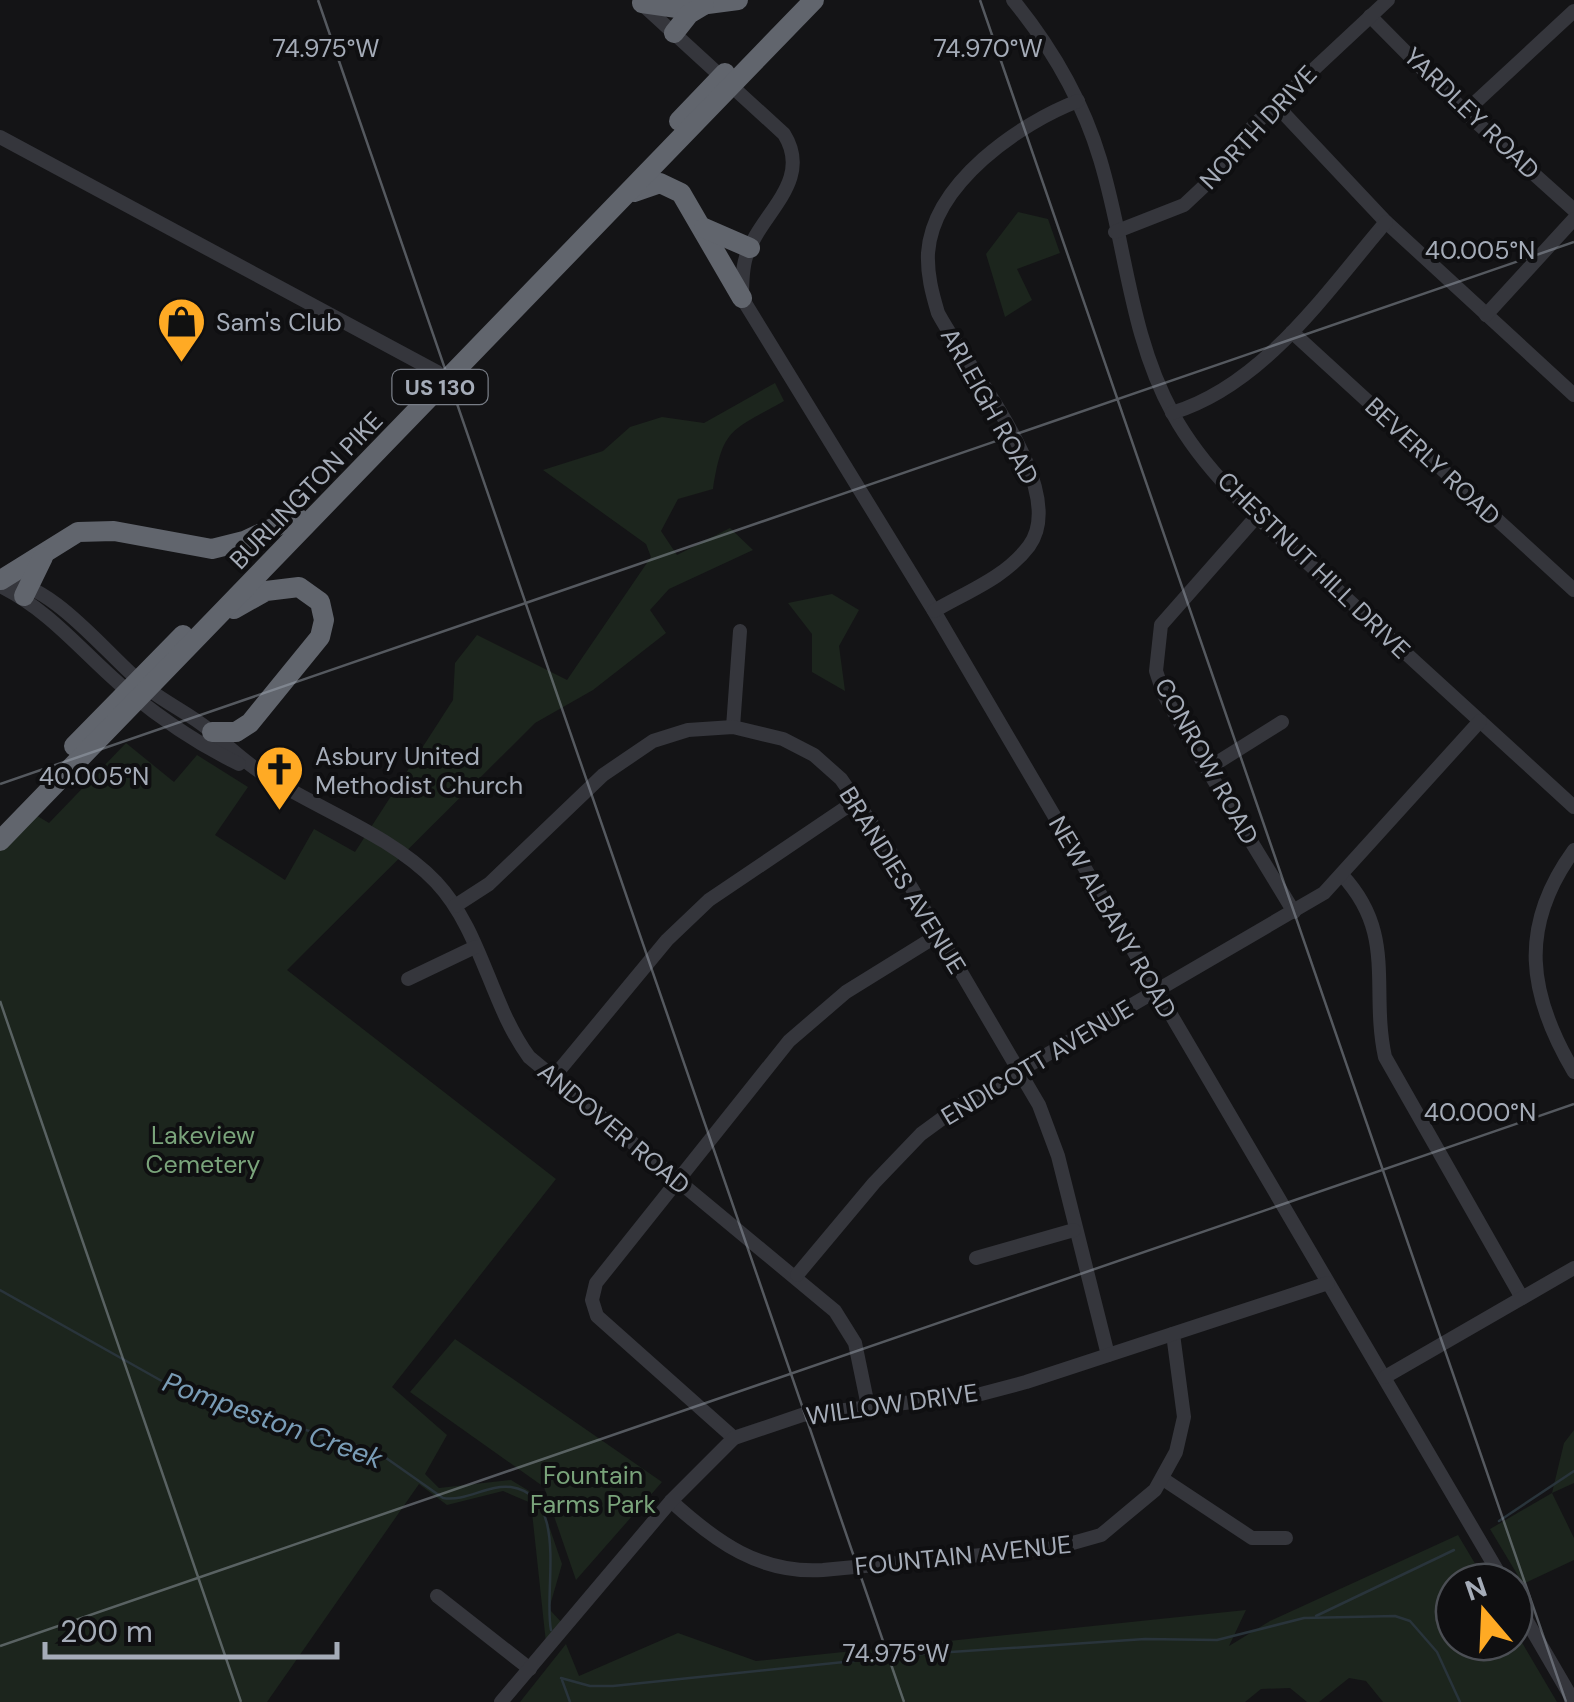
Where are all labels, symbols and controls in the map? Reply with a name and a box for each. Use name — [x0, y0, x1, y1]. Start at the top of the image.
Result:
text: 74.975°W — [273, 32, 379, 65]
text: 74.970°W — [933, 32, 1043, 65]
street label: YARDLEY ROAD — [1397, 40, 1547, 187]
street label: NORTH DRIVE — [1192, 58, 1324, 196]
text: 40.005°N — [1425, 234, 1535, 267]
shop icon: Sam's Club — [155, 296, 207, 364]
place label: Sam's Club — [216, 306, 342, 339]
street label: ARLEIGH ROAD — [933, 322, 1046, 490]
road number: US 130 — [392, 370, 488, 404]
street label: BEVERLY ROAD — [1358, 390, 1507, 533]
street label: BURLINGTON PIKE — [223, 404, 390, 576]
street label: CHESTNUT HILL DRIVE — [1210, 465, 1417, 666]
street label: CONROW ROAD — [1147, 672, 1266, 850]
place label: Asbury United Methodist Church — [315, 740, 523, 802]
church icon: Asbury United Methodist Church — [254, 744, 306, 812]
text: 40.005°N — [39, 760, 149, 793]
street label: BRANDIES AVENUE — [832, 780, 974, 980]
street label: NEW ALBANY ROAD — [1041, 810, 1184, 1024]
street label: ENDICOTT AVENUE — [935, 992, 1139, 1133]
street label: ANDOVER ROAD — [531, 1055, 697, 1202]
text: 40.000°N — [1424, 1096, 1536, 1129]
park label: Lakeview Cemetery — [146, 1119, 261, 1181]
water label: Pompeston Creek — [158, 1363, 389, 1478]
street label: WILLOW DRIVE — [804, 1376, 980, 1433]
park label: Fountain Farms Park — [530, 1459, 657, 1521]
street label: FOUNTAIN AVENUE — [853, 1528, 1073, 1583]
north arrow — [1434, 1562, 1534, 1662]
text: N — [1460, 1568, 1492, 1610]
scale bar — [45, 1597, 338, 1659]
text: 200 m — [60, 1612, 153, 1651]
text: 74.975°W — [843, 1637, 949, 1670]

